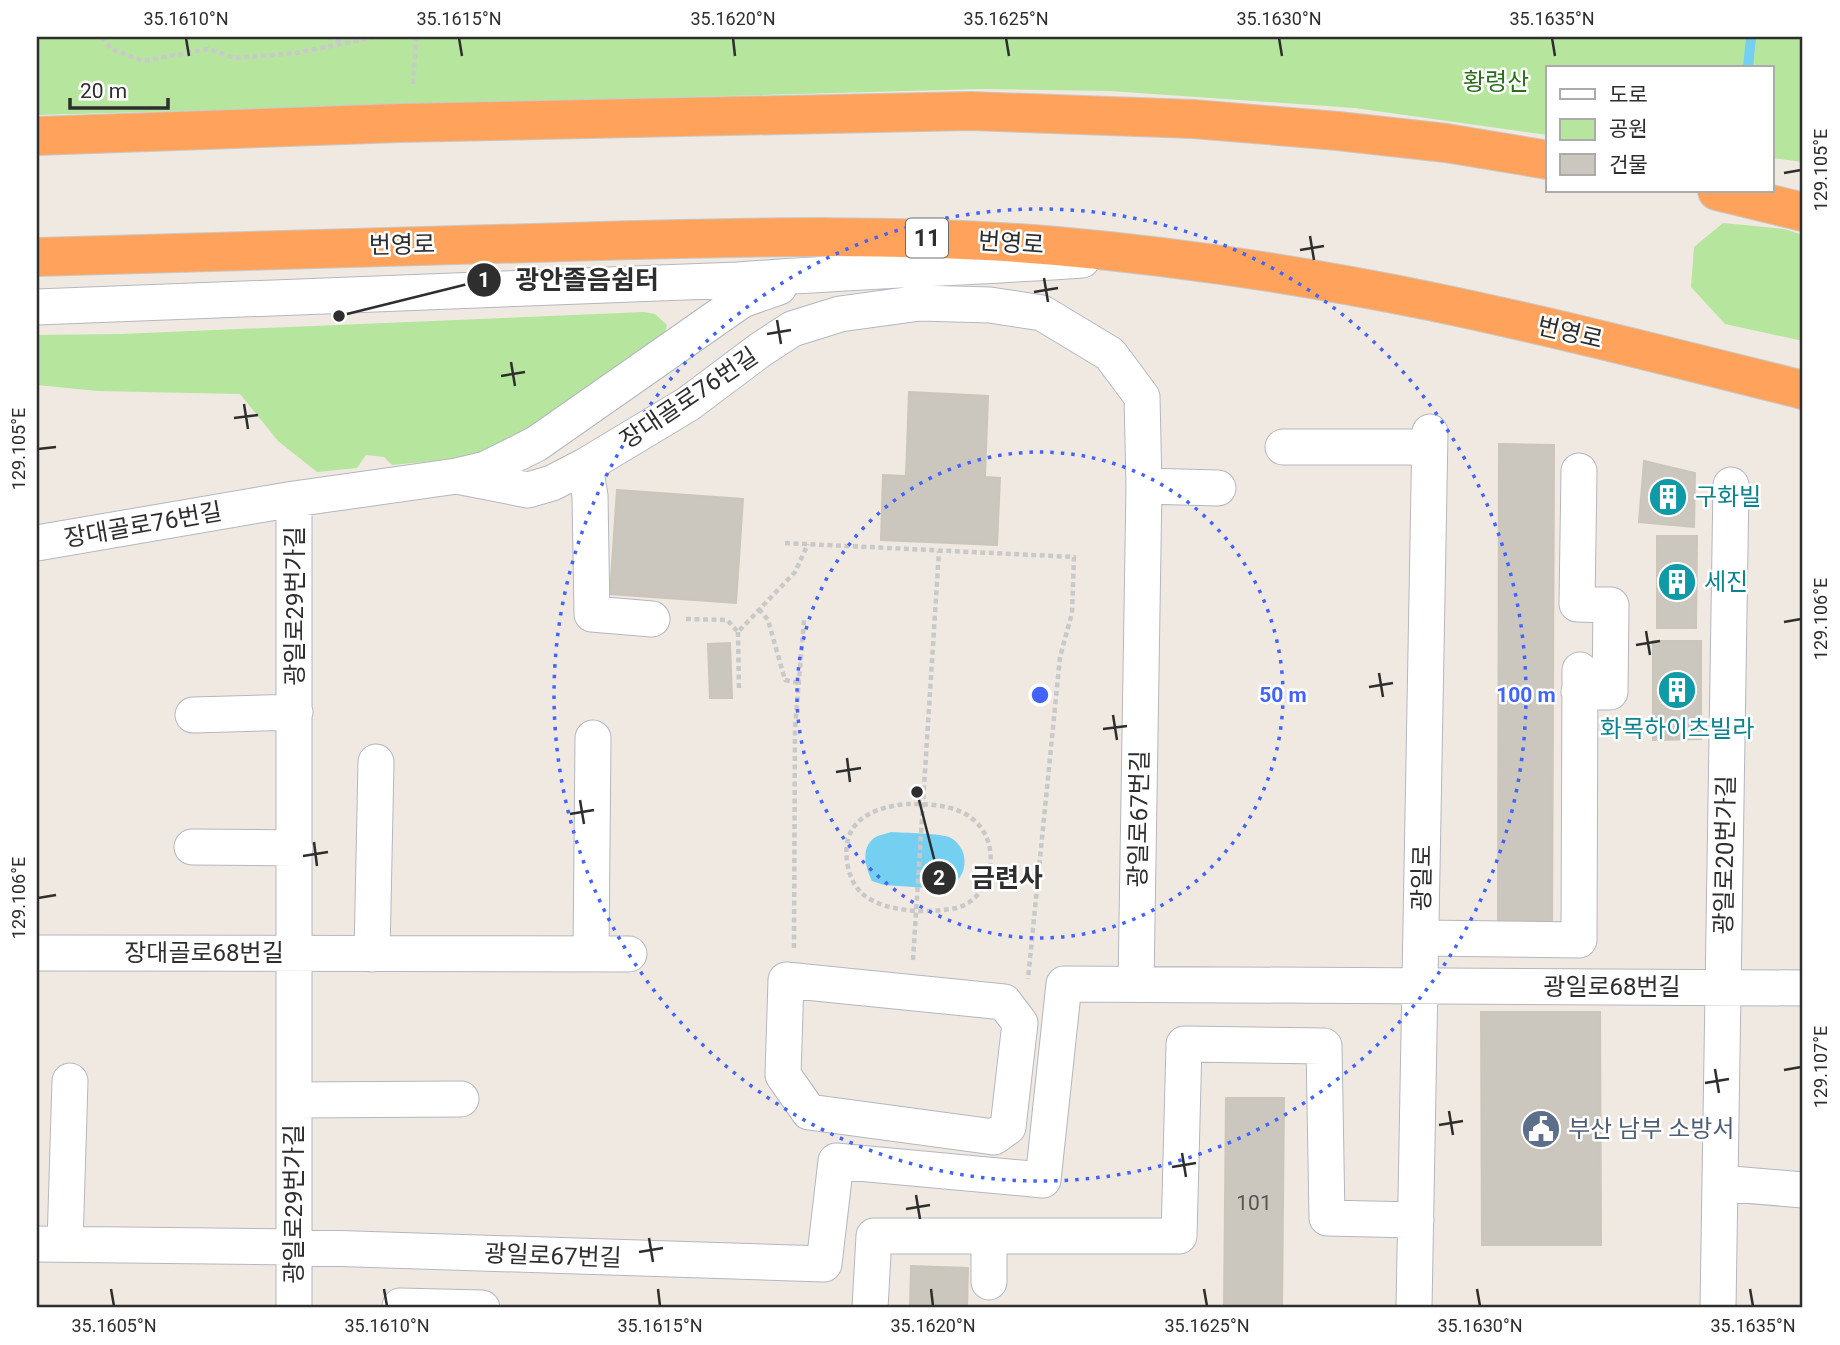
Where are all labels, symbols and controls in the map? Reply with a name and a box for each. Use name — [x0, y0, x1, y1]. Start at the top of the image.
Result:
text: 35.1610°N — [143, 8, 229, 29]
text: 35.1615°N — [416, 8, 502, 29]
text: 35.1620°N — [690, 8, 776, 29]
text: 35.1625°N — [963, 8, 1049, 29]
text: 35.1630°N — [1236, 8, 1322, 29]
text: 35.1635°N — [1509, 8, 1595, 29]
scale bar — [70, 66, 168, 110]
legend — [1546, 66, 1773, 192]
park label: 황령산 — [1463, 68, 1529, 96]
text: 20 m — [80, 79, 127, 103]
text: 도로 — [1609, 83, 1648, 107]
text: 공원 — [1609, 117, 1648, 141]
text: 129.105°E — [1810, 129, 1831, 211]
text: 건물 — [1609, 153, 1648, 177]
road number: 11 — [906, 218, 948, 258]
street label: 번영로 — [977, 227, 1045, 259]
street label: 번영로 — [369, 230, 435, 260]
callout: 광안졸음쉼터 — [466, 257, 673, 304]
text: 광안졸음쉼터 — [515, 265, 659, 295]
text: 1 — [478, 268, 490, 292]
street label: 번영로 — [1535, 312, 1605, 354]
street label: 장대골로76번길 — [615, 342, 763, 454]
text: 129.105°E — [8, 408, 29, 490]
building icon: 구화빌 — [1647, 476, 1689, 518]
place label: 구화빌 — [1695, 483, 1761, 511]
street label: 장대골로76번길 — [62, 497, 224, 553]
street label: 광일로29번가길 — [281, 526, 309, 686]
building icon: 세진 — [1656, 561, 1698, 603]
place label: 세진 — [1704, 568, 1748, 596]
text: 129.106°E — [1810, 578, 1831, 660]
building icon: 화목하이츠빌라 — [1656, 669, 1698, 711]
centre of rings — [1028, 683, 1052, 707]
text: 50 m — [1259, 683, 1307, 707]
text: 100 m — [1496, 683, 1556, 707]
place label: 화목하이츠빌라 — [1600, 715, 1754, 743]
street label: 광일로67번길 — [1124, 750, 1154, 888]
street label: 광일로20번가길 — [1710, 775, 1740, 935]
street label: 광일로 — [1407, 845, 1437, 911]
callout: 금련사 — [922, 855, 1056, 902]
text: 129.106°E — [8, 857, 29, 939]
text: 금련사 — [971, 863, 1043, 893]
text: 2 — [933, 866, 945, 890]
street label: 장대골로68번길 — [124, 939, 284, 967]
street label: 광일로68번길 — [1543, 973, 1681, 1001]
text: 129.107°E — [1810, 1026, 1831, 1108]
public building icon: 부산 남부 소방서 — [1520, 1108, 1562, 1150]
place label: 부산 남부 소방서 — [1568, 1115, 1734, 1143]
street label: 광일로29번가길 — [280, 1124, 308, 1284]
house number: 101 — [1236, 1191, 1272, 1215]
street label: 광일로67번길 — [484, 1240, 622, 1272]
text: 35.1605°N — [71, 1315, 157, 1336]
text: 35.1610°N — [344, 1315, 430, 1336]
text: 35.1615°N — [617, 1315, 703, 1336]
text: 35.1620°N — [890, 1315, 976, 1336]
text: 35.1625°N — [1164, 1315, 1250, 1336]
text: 35.1630°N — [1437, 1315, 1523, 1336]
text: 35.1635°N — [1710, 1315, 1796, 1336]

